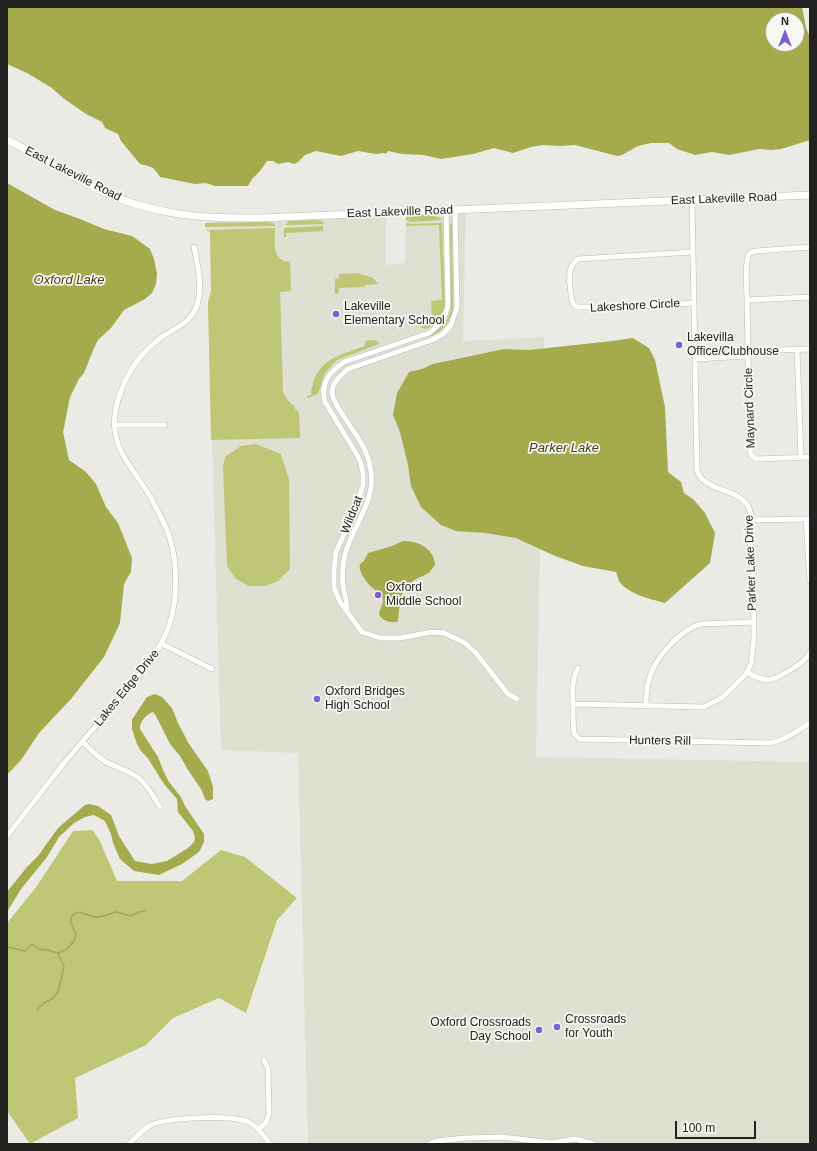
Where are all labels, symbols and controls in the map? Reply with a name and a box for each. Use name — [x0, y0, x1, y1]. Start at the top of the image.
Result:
north arrow — [765, 12, 805, 52]
text: N — [781, 15, 789, 27]
street label: East Lakeville Road — [22, 144, 124, 204]
street label: East Lakeville Road — [671, 190, 777, 208]
street label: East Lakeville Road — [347, 203, 453, 221]
water label: Oxford Lake — [34, 272, 104, 288]
street label: Lakeshore Circle — [590, 296, 680, 316]
place label: Lakeville Elementary School — [344, 300, 445, 328]
marker: Lakeville Elementary School — [331, 309, 341, 319]
place label: Lakevilla Office/Clubhouse — [687, 331, 779, 359]
marker: Lakevilla Office/Clubhouse — [674, 340, 684, 350]
street label: Maynard Circle — [741, 367, 759, 449]
water label: Parker Lake — [529, 440, 599, 456]
street label: Wildcat — [338, 494, 366, 536]
street label: Parker Lake Drive — [742, 515, 760, 611]
place label: Oxford Middle School — [386, 581, 461, 609]
marker: Oxford Middle School — [373, 590, 383, 600]
street label: Lakes Edge Drive — [92, 647, 162, 729]
place label: Oxford Bridges High School — [325, 685, 405, 713]
marker: Oxford Bridges High School — [312, 694, 322, 704]
street label: Hunters Rill — [629, 733, 691, 749]
place label: Crossroads for Youth — [565, 1013, 626, 1041]
place label: Oxford Crossroads Day School — [430, 1016, 531, 1044]
marker: Crossroads for Youth — [552, 1022, 562, 1032]
marker: Oxford Crossroads Day School — [534, 1025, 544, 1035]
scale bar — [677, 1113, 758, 1139]
text: 100 m — [682, 1121, 715, 1135]

